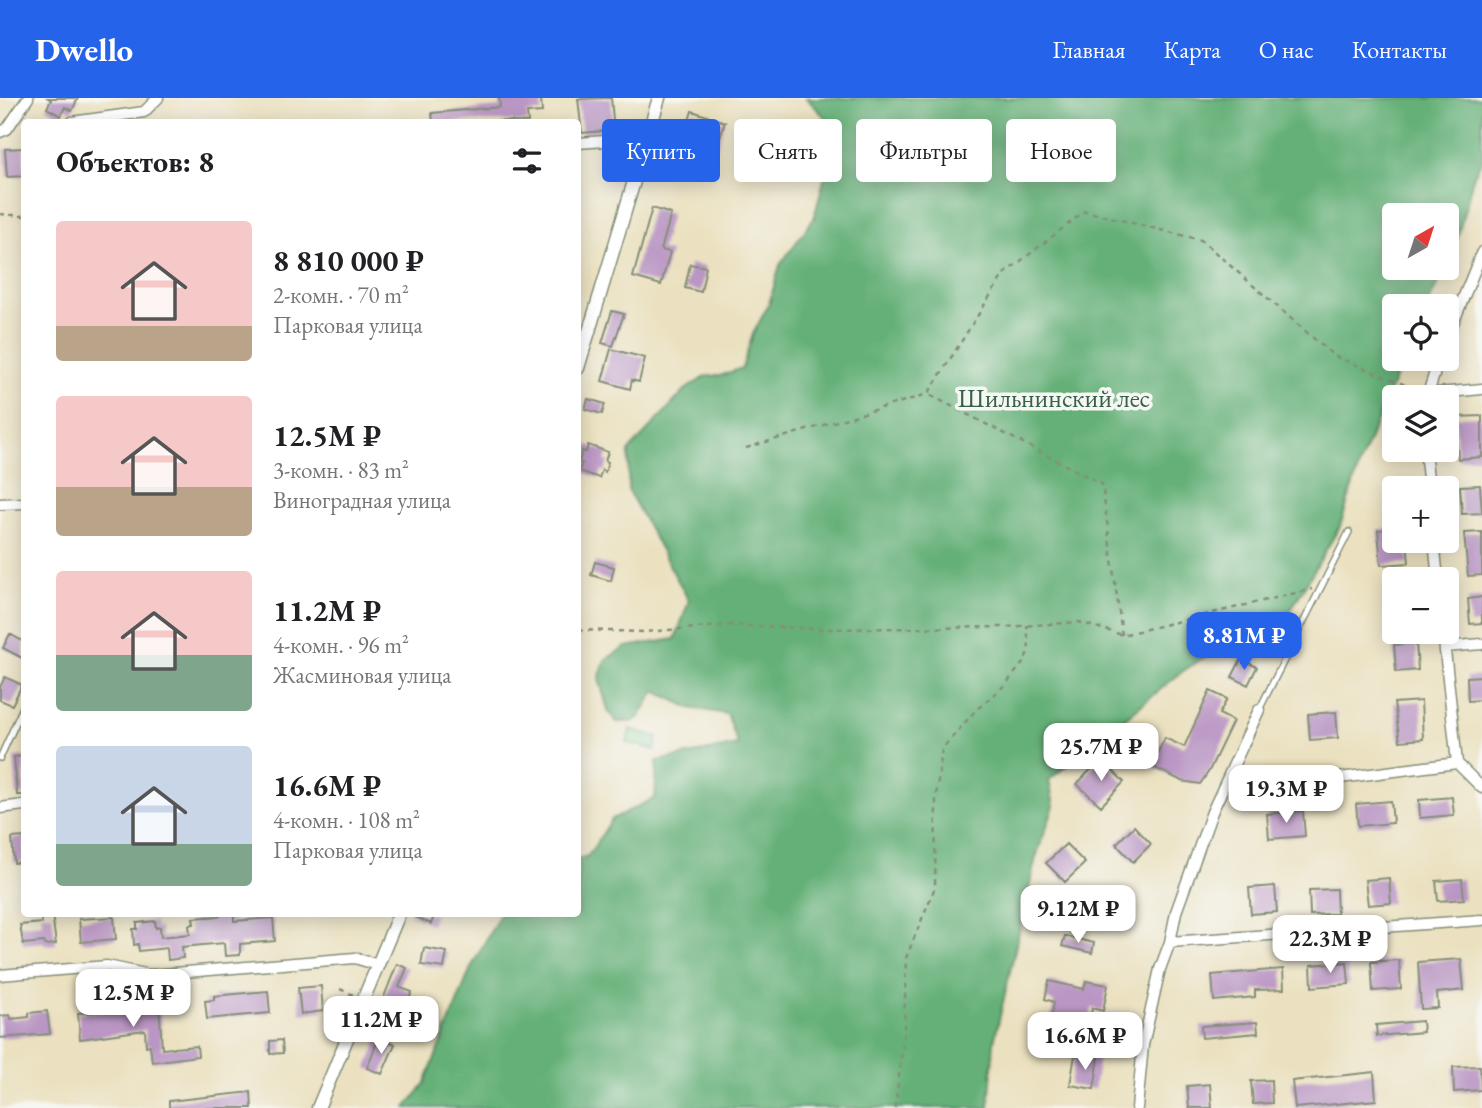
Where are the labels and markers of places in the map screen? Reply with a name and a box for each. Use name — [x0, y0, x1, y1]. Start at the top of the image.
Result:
pin: 8.81M ₽ — [1179, 612, 1309, 672]
pin: 25.7M ₽ — [1036, 724, 1166, 783]
pin: 19.3M ₽ — [1221, 766, 1351, 825]
pin: 9.12M ₽ — [1013, 886, 1143, 945]
pin: 22.3M ₽ — [1265, 916, 1395, 975]
pin: 12.5M ₽ — [68, 970, 198, 1029]
pin: 11.2M ₽ — [316, 996, 446, 1056]
pin: 16.6M ₽ — [1020, 1012, 1150, 1072]

